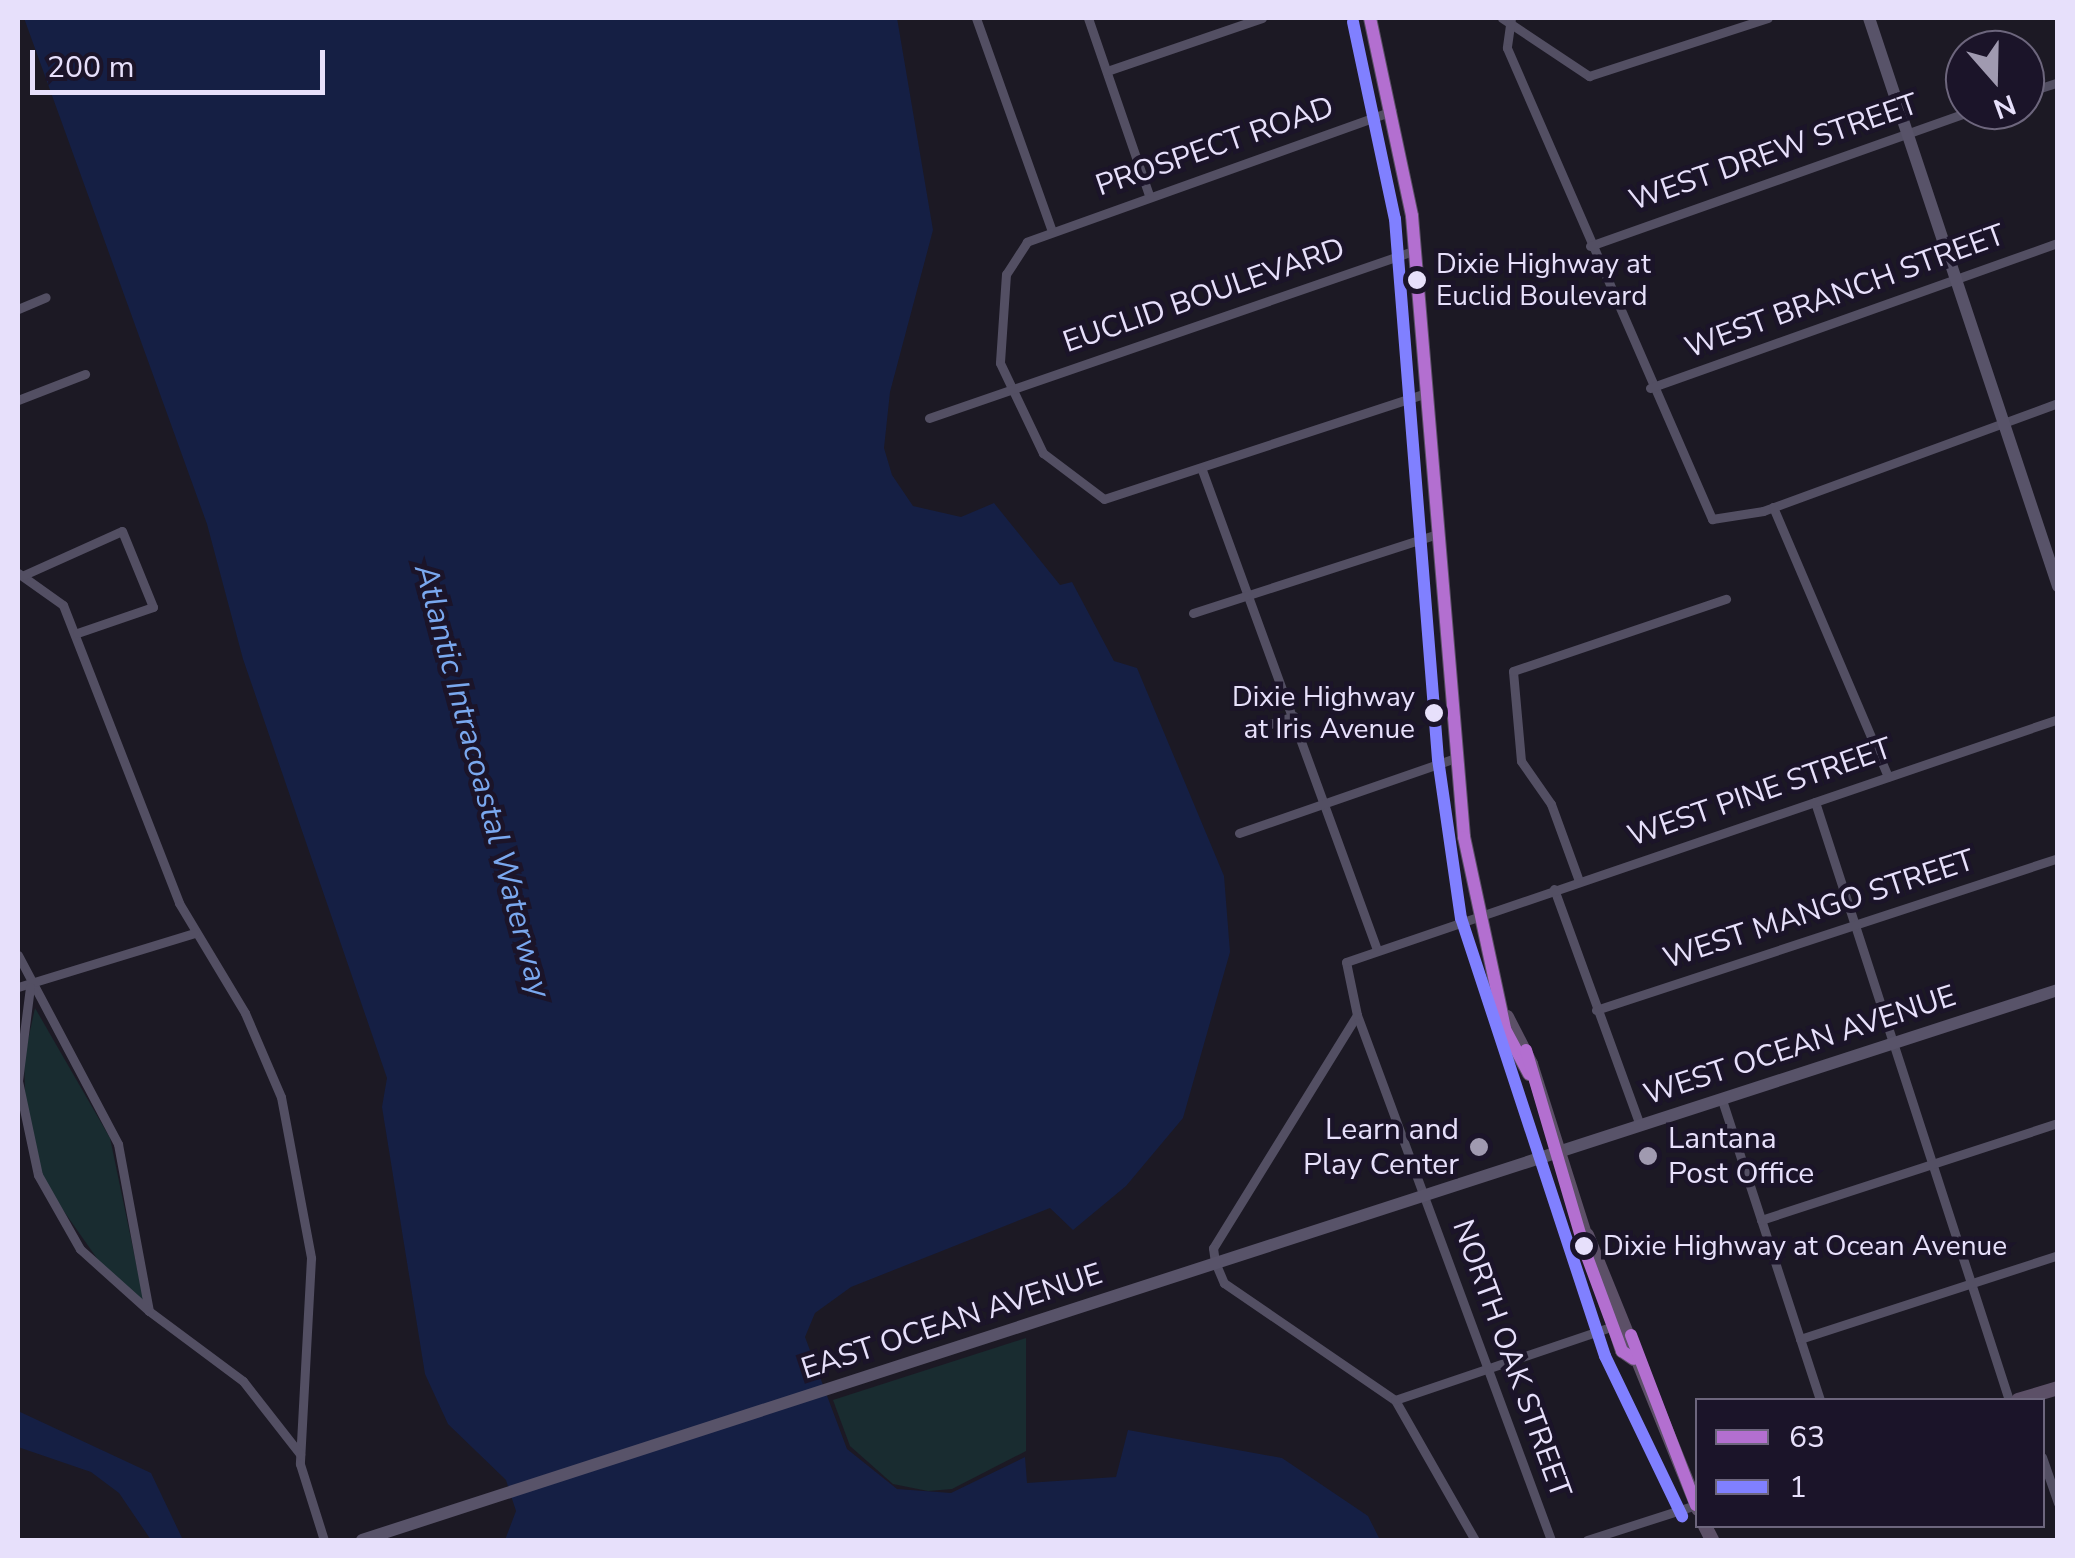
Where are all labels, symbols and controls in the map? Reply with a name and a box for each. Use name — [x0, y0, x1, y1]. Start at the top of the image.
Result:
scale bar — [35, 30, 330, 92]
north arrow — [1945, 30, 2045, 130]
text: 200 m — [47, 47, 134, 88]
text: N — [1988, 85, 2021, 128]
street label: WEST DREW STREET — [1625, 87, 1923, 219]
street label: PROSPECT ROAD — [1091, 89, 1339, 205]
street label: WEST BRANCH STREET — [1680, 217, 2010, 367]
street label: EUCLID BOULEVARD — [1058, 231, 1350, 361]
place label: Dixie Highway at Euclid Boulevard — [1436, 247, 1651, 313]
marker: Dixie Highway at Euclid Boulevard — [1407, 270, 1427, 290]
water label: Atlantic Intracoastal Waterway — [406, 560, 558, 1002]
place label: Dixie Highway at Iris Avenue — [1232, 680, 1415, 746]
marker: Dixie Highway at Iris Avenue — [1424, 703, 1444, 723]
street label: WEST PINE STREET — [1623, 731, 1897, 855]
street label: WEST MANGO STREET — [1659, 843, 1979, 977]
street label: WEST OCEAN AVENUE — [1639, 979, 1961, 1113]
place label: Learn and Play Center — [1303, 1112, 1459, 1182]
place label: Lantana Post Office — [1668, 1121, 1814, 1192]
marker: Learn and Play Center — [1468, 1136, 1490, 1158]
marker: Lantana Post Office — [1637, 1145, 1659, 1167]
street label: NORTH OAK STREET — [1444, 1215, 1578, 1503]
place label: Dixie Highway at Ocean Avenue — [1603, 1229, 2007, 1263]
marker: Dixie Highway at Ocean Avenue — [1574, 1236, 1594, 1256]
street label: EAST OCEAN AVENUE — [797, 1256, 1107, 1388]
legend — [1695, 1398, 2045, 1528]
text: 63 — [1789, 1417, 1825, 1458]
text: 1 — [1789, 1467, 1807, 1508]

